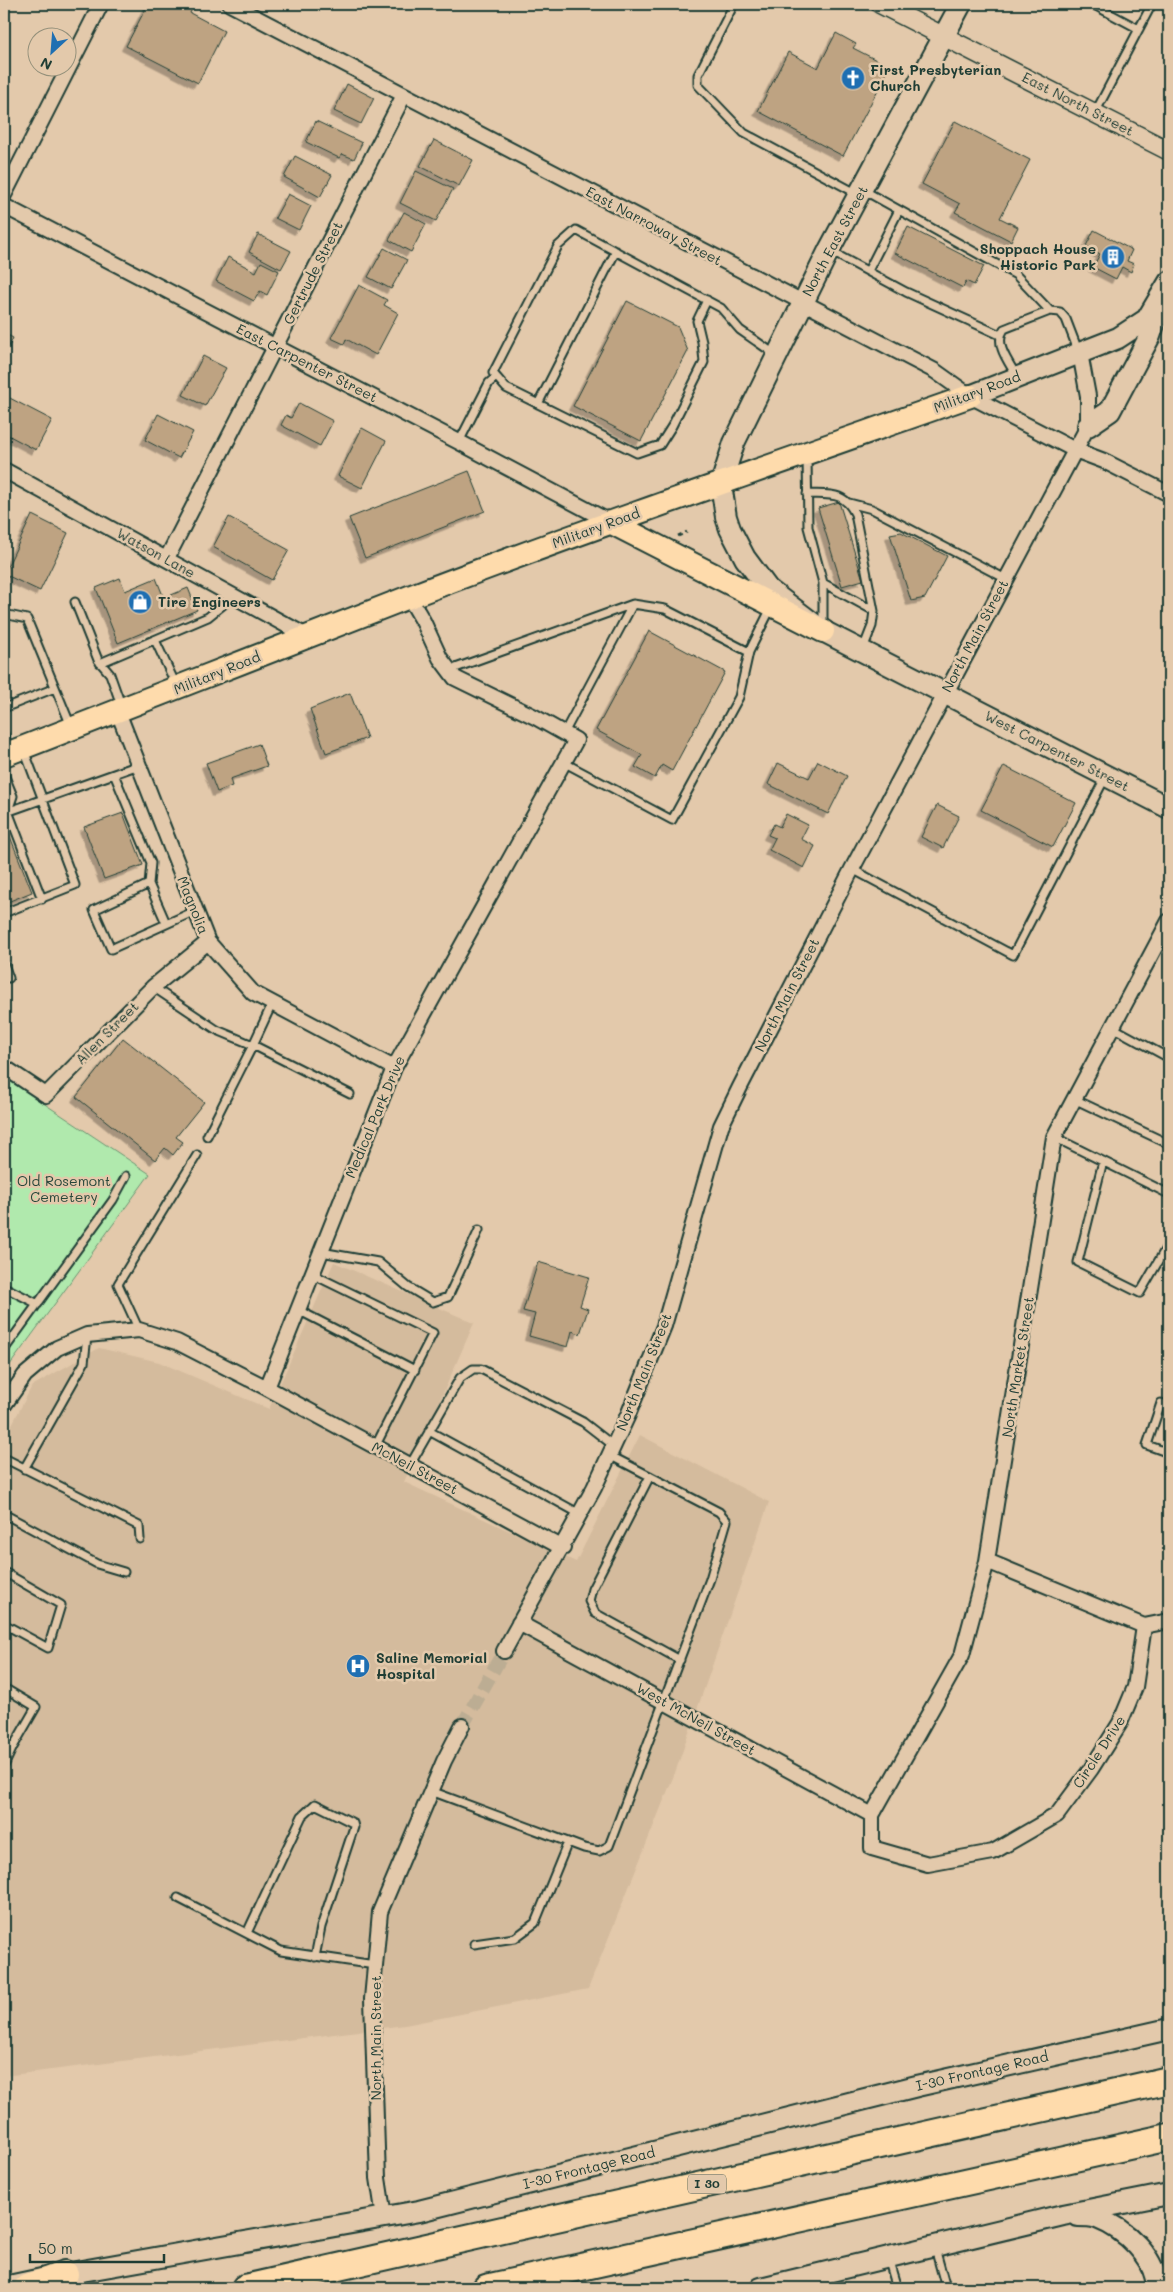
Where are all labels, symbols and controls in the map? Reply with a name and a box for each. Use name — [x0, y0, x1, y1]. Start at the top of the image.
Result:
north arrow — [28, 28, 78, 78]
text: N — [37, 53, 55, 75]
place label: First Presbyterian Church — [870, 60, 1001, 95]
church icon: First Presbyterian Church — [840, 65, 866, 91]
street label: East North Street — [1019, 67, 1137, 140]
street label: East Narroway Street — [583, 182, 726, 270]
street label: North East Street — [797, 182, 872, 300]
street label: Gertrude Street — [278, 218, 347, 328]
place label: Shoppach House Historic Park — [980, 239, 1096, 274]
building icon: Shoppach House Historic Park — [1100, 244, 1126, 270]
street label: East Carpenter Street — [233, 319, 381, 406]
street label: Military Road — [931, 366, 1023, 417]
street label: Military Road — [549, 503, 642, 552]
street label: Watson Lane — [114, 523, 199, 582]
street label: North Main Street — [937, 576, 1012, 695]
shop icon: Tire Engineers — [127, 589, 153, 615]
place label: Tire Engineers — [158, 592, 261, 611]
street label: Military Road — [171, 646, 263, 699]
street label: West Carpenter Street — [982, 706, 1133, 795]
street label: Magnolia — [173, 873, 214, 936]
street label: North Main Street — [750, 935, 823, 1055]
street label: Allen Street — [71, 997, 142, 1068]
street label: Medical Park Drive — [340, 1053, 409, 1181]
park label: Old Rosemont Cemetery — [17, 1171, 111, 1206]
street label: North Market Street — [997, 1295, 1038, 1439]
street label: North Main Street — [611, 1310, 676, 1433]
street label: McNeil Street — [369, 1437, 462, 1498]
place label: Saline Memorial Hospital — [376, 1648, 487, 1683]
hospital icon: Saline Memorial Hospital — [345, 1653, 371, 1679]
street label: West McNeil Street — [633, 1678, 759, 1759]
street label: Circle Drive — [1068, 1712, 1129, 1792]
street label: North Main Street — [366, 1975, 385, 2101]
street label: I-30 Frontage Road — [914, 2046, 1050, 2095]
street label: I-30 Frontage Road — [521, 2142, 657, 2193]
road number: I 30 — [688, 2174, 726, 2194]
scale bar — [30, 2232, 164, 2264]
text: 50 m — [38, 2238, 73, 2258]

